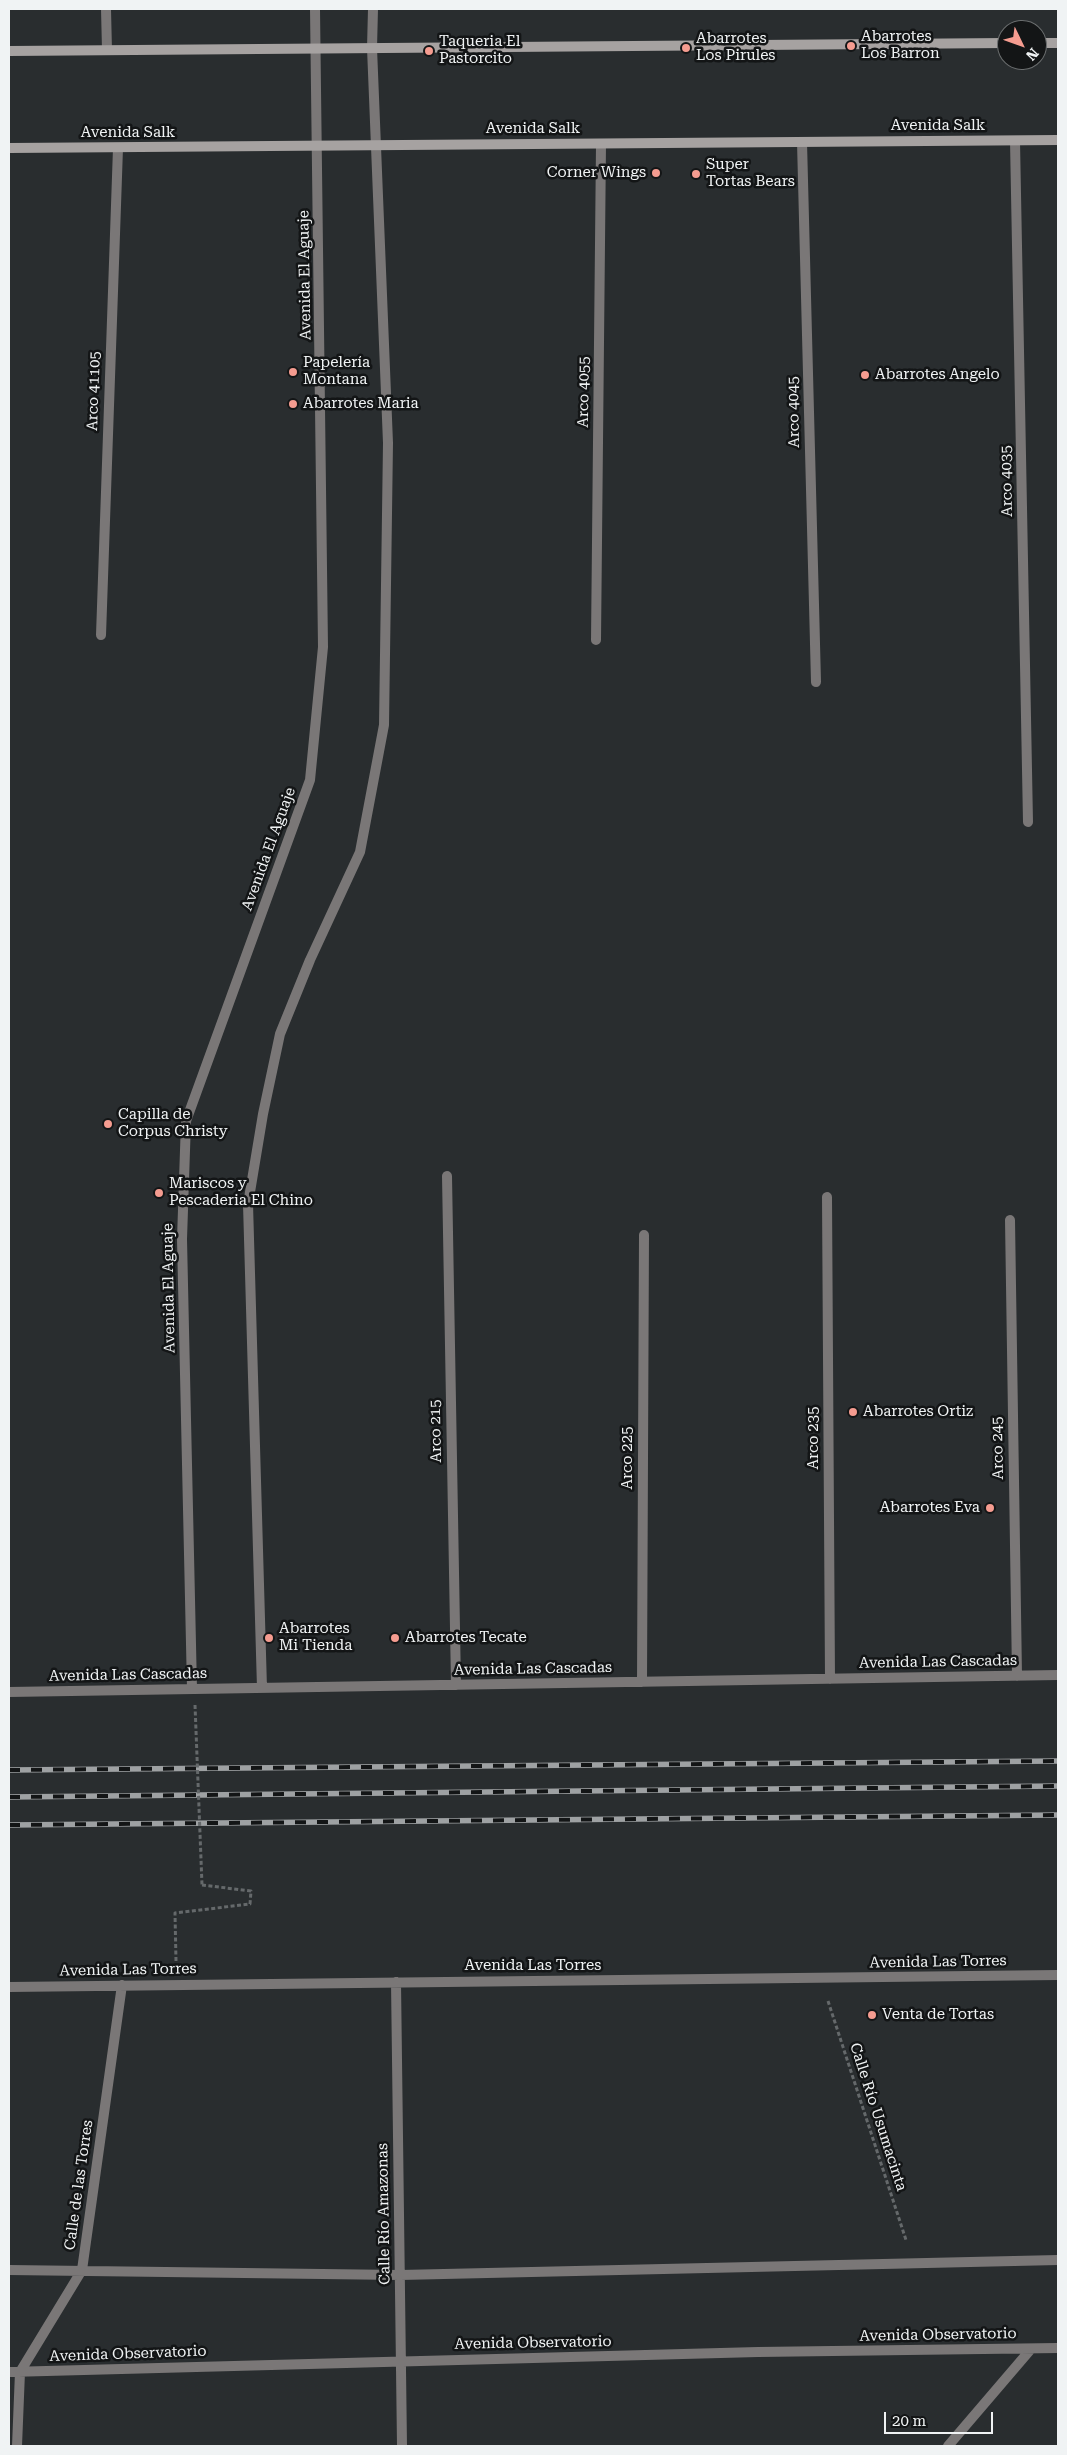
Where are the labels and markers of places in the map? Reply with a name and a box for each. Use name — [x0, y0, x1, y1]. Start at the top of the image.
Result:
place label: Abarrotes Los Barron — [861, 28, 940, 63]
place label: Abarrotes Los Pirules — [696, 30, 775, 65]
place label: Taqueria El Pastorcito — [439, 33, 520, 68]
marker: Abarrotes Los Barron — [845, 40, 857, 52]
marker: Abarrotes Los Pirules — [680, 42, 692, 54]
marker: Taqueria El Pastorcito — [423, 45, 435, 57]
place label: Super Tortas Bears — [706, 156, 795, 191]
place label: Corner Wings — [547, 164, 646, 182]
marker: Corner Wings — [650, 167, 662, 179]
marker: Super Tortas Bears — [690, 168, 702, 180]
place label: Papelería Montana — [303, 354, 370, 389]
marker: Papelería Montana — [287, 366, 299, 378]
place label: Abarrotes Angelo — [875, 366, 1000, 384]
marker: Abarrotes Angelo — [859, 369, 871, 381]
place label: Abarrotes Maria — [303, 395, 419, 413]
marker: Abarrotes Maria — [287, 398, 299, 410]
place label: Capilla de Corpus Christy — [118, 1106, 227, 1141]
marker: Capilla de Corpus Christy — [102, 1118, 114, 1130]
place label: Mariscos y Pescaderia El Chino — [169, 1175, 313, 1210]
marker: Mariscos y Pescaderia El Chino — [153, 1187, 165, 1199]
place label: Abarrotes Ortiz — [863, 1403, 973, 1421]
marker: Abarrotes Ortiz — [847, 1406, 859, 1418]
place label: Abarrotes Eva — [880, 1499, 980, 1517]
marker: Abarrotes Eva — [984, 1502, 996, 1514]
place label: Abarrotes Mi Tienda — [279, 1620, 352, 1655]
place label: Abarrotes Tecate — [405, 1629, 527, 1647]
marker: Abarrotes Mi Tienda — [263, 1632, 275, 1644]
marker: Abarrotes Tecate — [389, 1632, 401, 1644]
place label: Venta de Tortas — [882, 2006, 994, 2024]
marker: Venta de Tortas — [866, 2009, 878, 2021]

